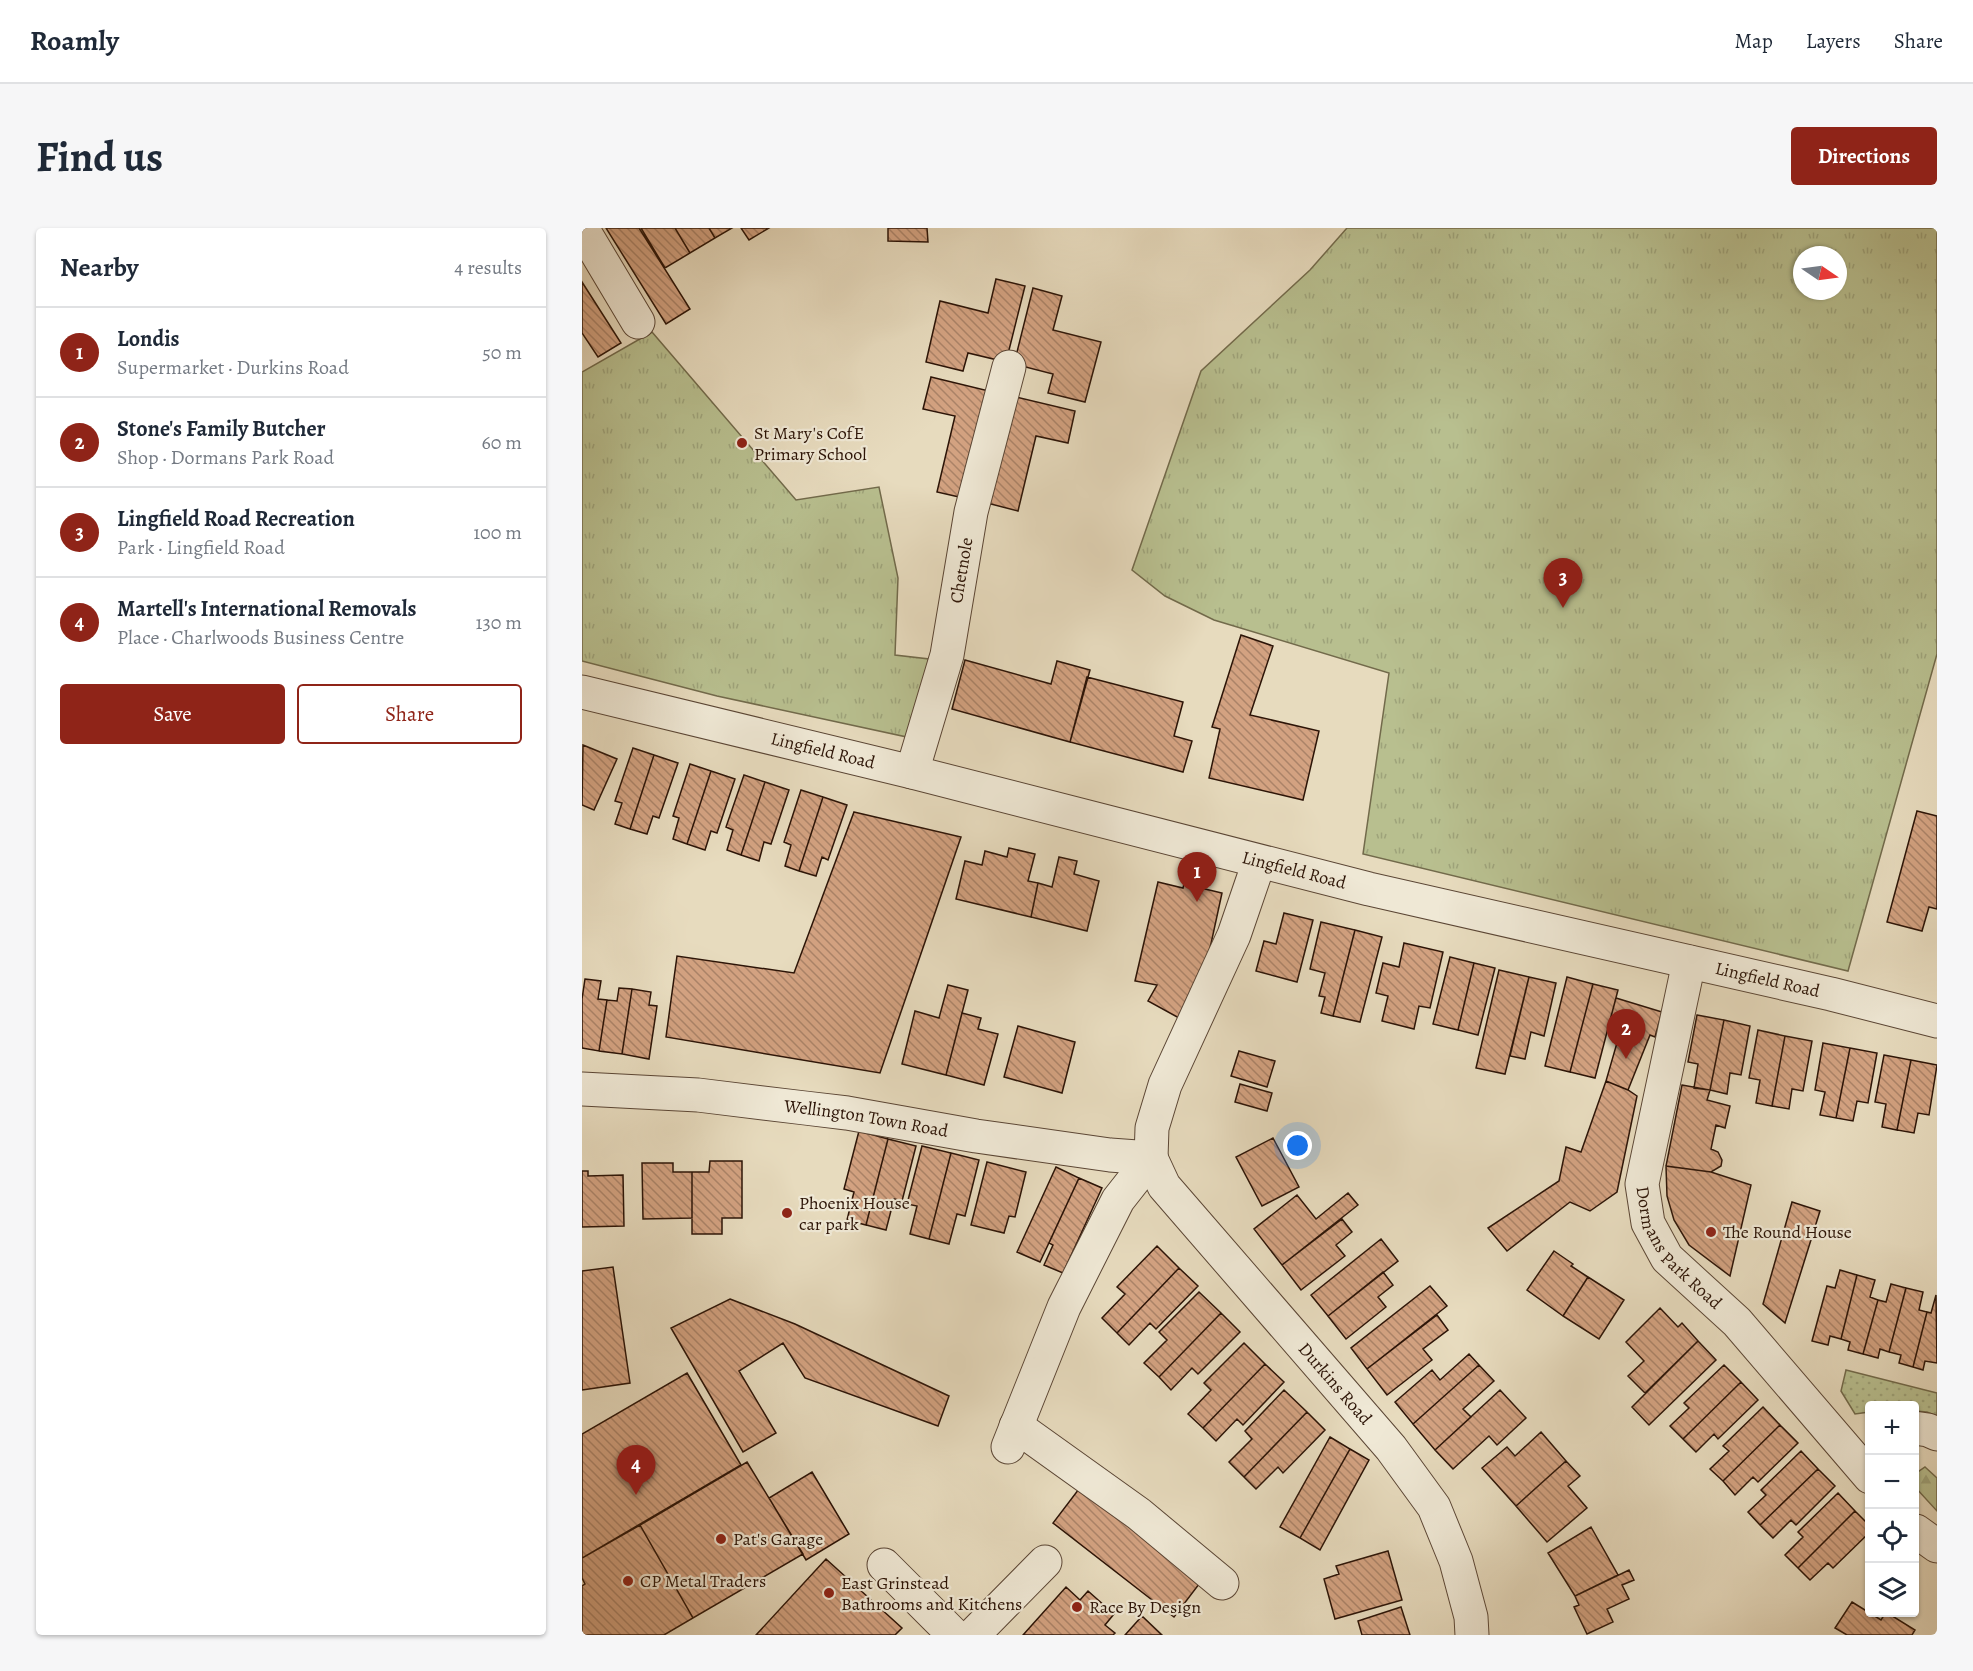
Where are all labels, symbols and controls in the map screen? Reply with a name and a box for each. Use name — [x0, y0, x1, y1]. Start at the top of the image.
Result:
text: Roamly — [30, 22, 119, 60]
text: Map — [1734, 27, 1773, 55]
text: Layers — [1806, 27, 1861, 55]
text: Share — [1894, 27, 1943, 55]
button: Directions — [1791, 127, 1937, 185]
text: Find us — [36, 128, 163, 185]
north arrow — [1793, 246, 1847, 300]
text: Nearby — [60, 250, 139, 285]
text: 4 results — [454, 254, 522, 281]
text: Londis — [117, 324, 180, 354]
text: 1 — [76, 339, 83, 366]
text: 50 m — [482, 339, 522, 366]
text: Supermarket · Durkins Road — [117, 354, 349, 381]
text: Stone's Family Butcher — [117, 414, 326, 444]
place label: St Mary's CofE Primary School — [754, 421, 867, 466]
text: 2 — [75, 429, 84, 456]
text: 60 m — [482, 429, 522, 456]
marker: St Mary's CofE Primary School — [735, 436, 749, 450]
text: Shop · Dormans Park Road — [117, 444, 334, 471]
text: Lingfield Road Recreation — [117, 504, 355, 534]
text: 3 — [75, 519, 84, 546]
text: 100 m — [473, 519, 522, 546]
text: Park · Lingfield Road — [117, 534, 285, 561]
street label: Chetnole — [944, 536, 979, 605]
pin: 3 — [1544, 558, 1582, 608]
text: Martell's International Removals — [117, 594, 416, 624]
text: 4 — [75, 609, 84, 636]
text: 130 m — [476, 609, 522, 636]
text: Place · Charlwoods Business Centre — [117, 624, 404, 651]
button: Save — [60, 684, 285, 744]
button: Share — [297, 684, 522, 744]
street label: Lingfield Road — [768, 726, 878, 775]
street label: Lingfield Road — [1239, 845, 1349, 895]
pin: 1 — [1178, 852, 1216, 902]
street label: Lingfield Road — [1713, 956, 1823, 1003]
pin: 2 — [1606, 1010, 1646, 1059]
street label: Wellington Town Road — [782, 1093, 950, 1143]
your location — [1283, 1131, 1312, 1160]
street label: Dormans Park Road — [1630, 1184, 1727, 1315]
place label: Phoenix House car park — [799, 1191, 910, 1236]
marker: Phoenix House car park — [780, 1206, 794, 1220]
place label: The Round House — [1723, 1220, 1852, 1244]
marker: The Round House — [1704, 1225, 1718, 1239]
street label: Durkins Road — [1293, 1337, 1378, 1430]
map controls — [1865, 1401, 1919, 1617]
button: + — [1865, 1401, 1919, 1455]
pin: 4 — [616, 1446, 656, 1495]
button: − — [1865, 1455, 1919, 1509]
button: locate — [1865, 1509, 1919, 1563]
place label: Pat's Garage — [733, 1527, 823, 1551]
marker: Pat's Garage — [714, 1532, 728, 1546]
button: layers — [1865, 1563, 1919, 1617]
place label: CP Metal Traders — [640, 1569, 766, 1593]
place label: East Grinstead Bathrooms and Kitchens — [841, 1571, 1022, 1616]
marker: CP Metal Traders — [621, 1574, 635, 1588]
marker: East Grinstead Bathrooms and Kitchens — [822, 1586, 836, 1600]
place label: Race By Design — [1089, 1595, 1201, 1619]
marker: Race By Design — [1070, 1600, 1084, 1614]

